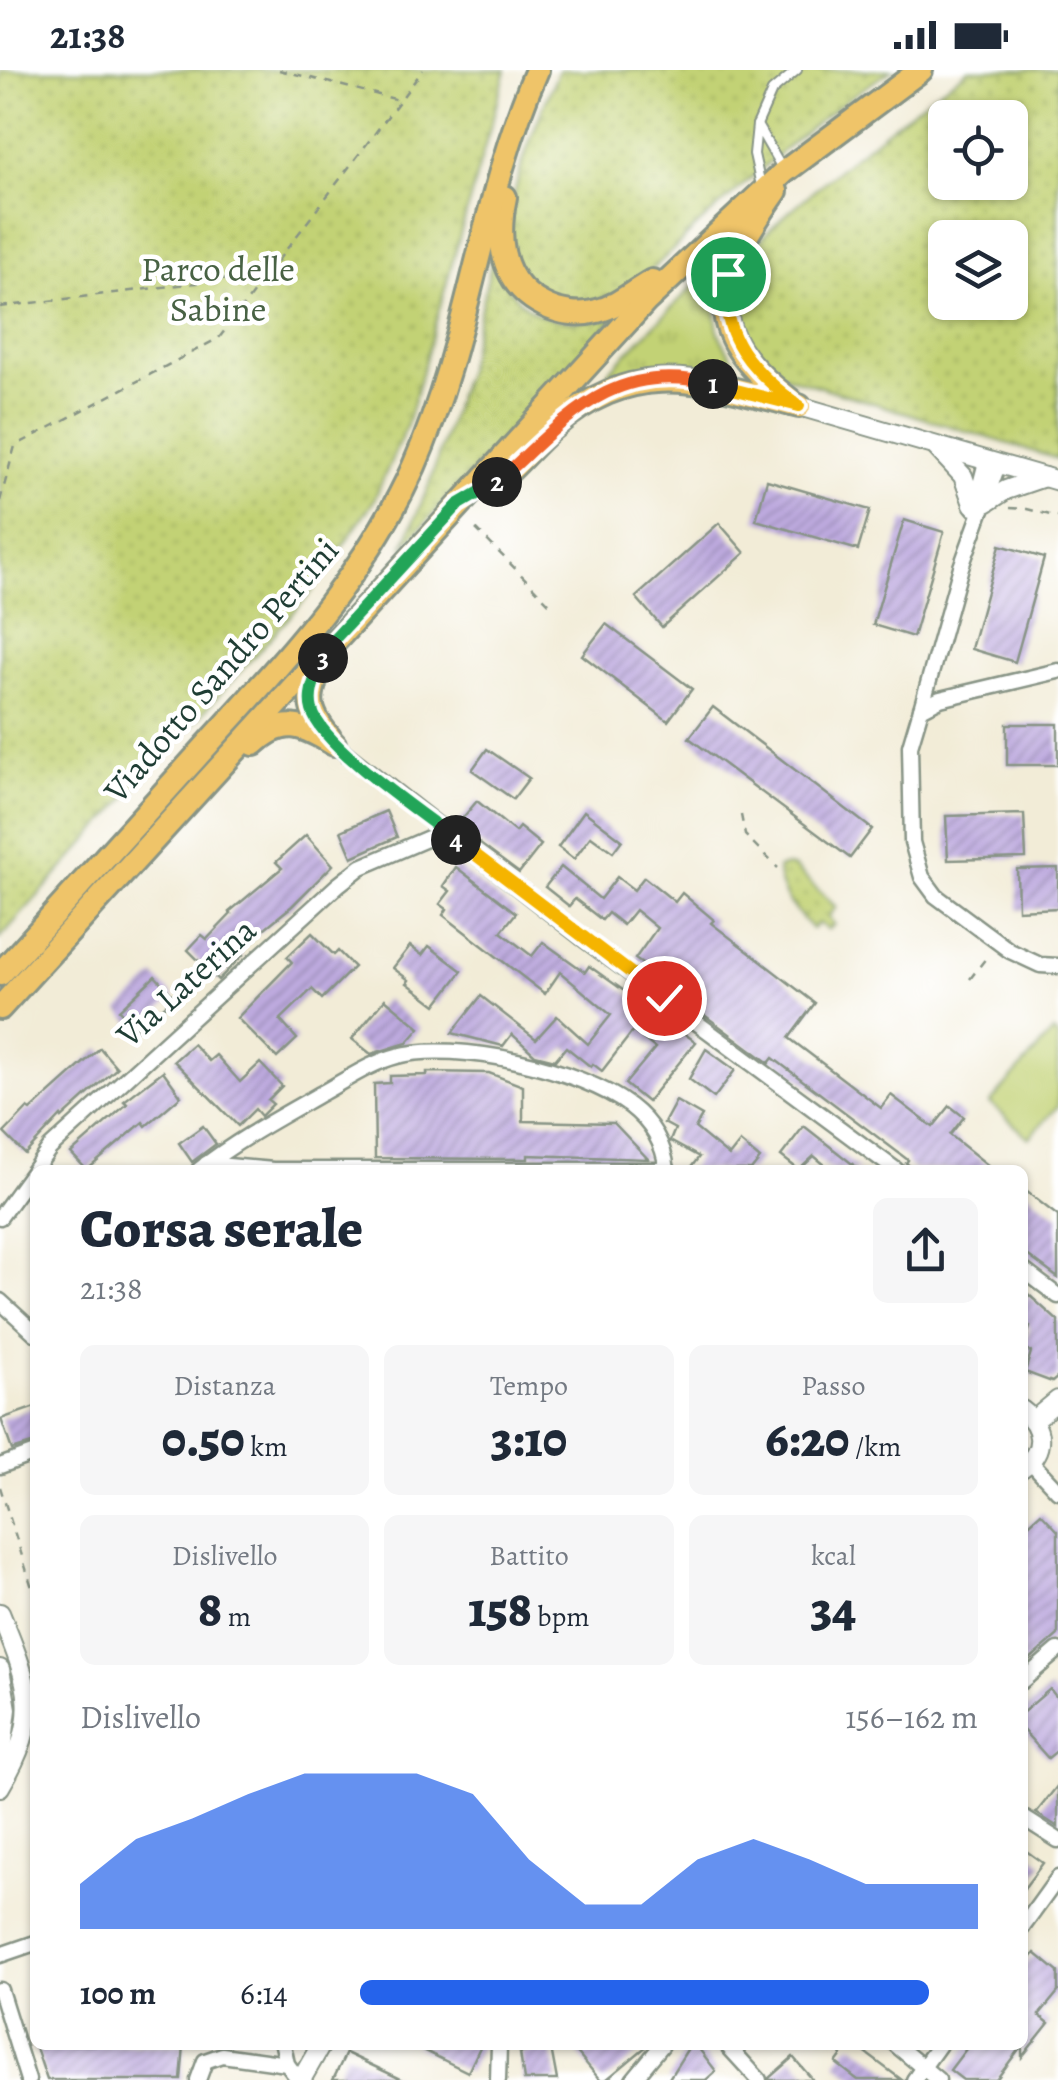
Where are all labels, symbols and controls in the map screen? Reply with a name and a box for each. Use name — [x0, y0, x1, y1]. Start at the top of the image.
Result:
text: 21:38 — [50, 9, 126, 61]
map controls — [928, 100, 1028, 320]
button: locate — [928, 100, 1028, 200]
button: layers — [928, 220, 1028, 320]
pin — [686, 232, 771, 317]
park label: Parco delle Sabine — [141, 245, 295, 333]
icon: arrive — [701, 247, 756, 302]
pin: 1 — [688, 359, 738, 409]
text: 1 — [708, 365, 718, 403]
pin: 2 — [472, 457, 522, 507]
text: 2 — [490, 463, 504, 501]
street label: Viadotto Sandro Pertini — [92, 527, 350, 814]
pin: 3 — [298, 633, 348, 683]
text: 3 — [317, 639, 329, 677]
pin: 4 — [431, 815, 481, 865]
text: 4 — [449, 821, 463, 859]
street label: Via Laterina — [105, 906, 267, 1058]
pin — [622, 956, 707, 1041]
icon: check — [637, 971, 692, 1026]
text: Corsa serale — [80, 1191, 363, 1266]
button: share — [873, 1198, 978, 1303]
text: 21:38 — [80, 1266, 143, 1310]
text: Distanza — [173, 1367, 276, 1405]
text: Tempo — [490, 1367, 568, 1405]
text: Passo — [801, 1367, 866, 1405]
text: 0.50 — [162, 1405, 245, 1473]
text: 3:10 — [491, 1405, 567, 1473]
text: 6:20 — [765, 1405, 849, 1473]
text: km — [245, 1428, 287, 1466]
text: /km — [849, 1428, 901, 1466]
text: Dislivello — [172, 1537, 278, 1575]
text: Battito — [489, 1537, 569, 1575]
text: kcal — [811, 1537, 856, 1575]
text: 8 — [198, 1575, 222, 1643]
text: 158 — [468, 1575, 532, 1643]
text: 34 — [810, 1575, 856, 1643]
text: m — [222, 1598, 251, 1636]
text: bpm — [532, 1598, 590, 1636]
text: Dislivello — [80, 1695, 201, 1739]
text: 156–162 m — [845, 1695, 978, 1739]
text: 100 m — [80, 1971, 156, 2015]
text: 6:14 — [240, 1971, 288, 2015]

